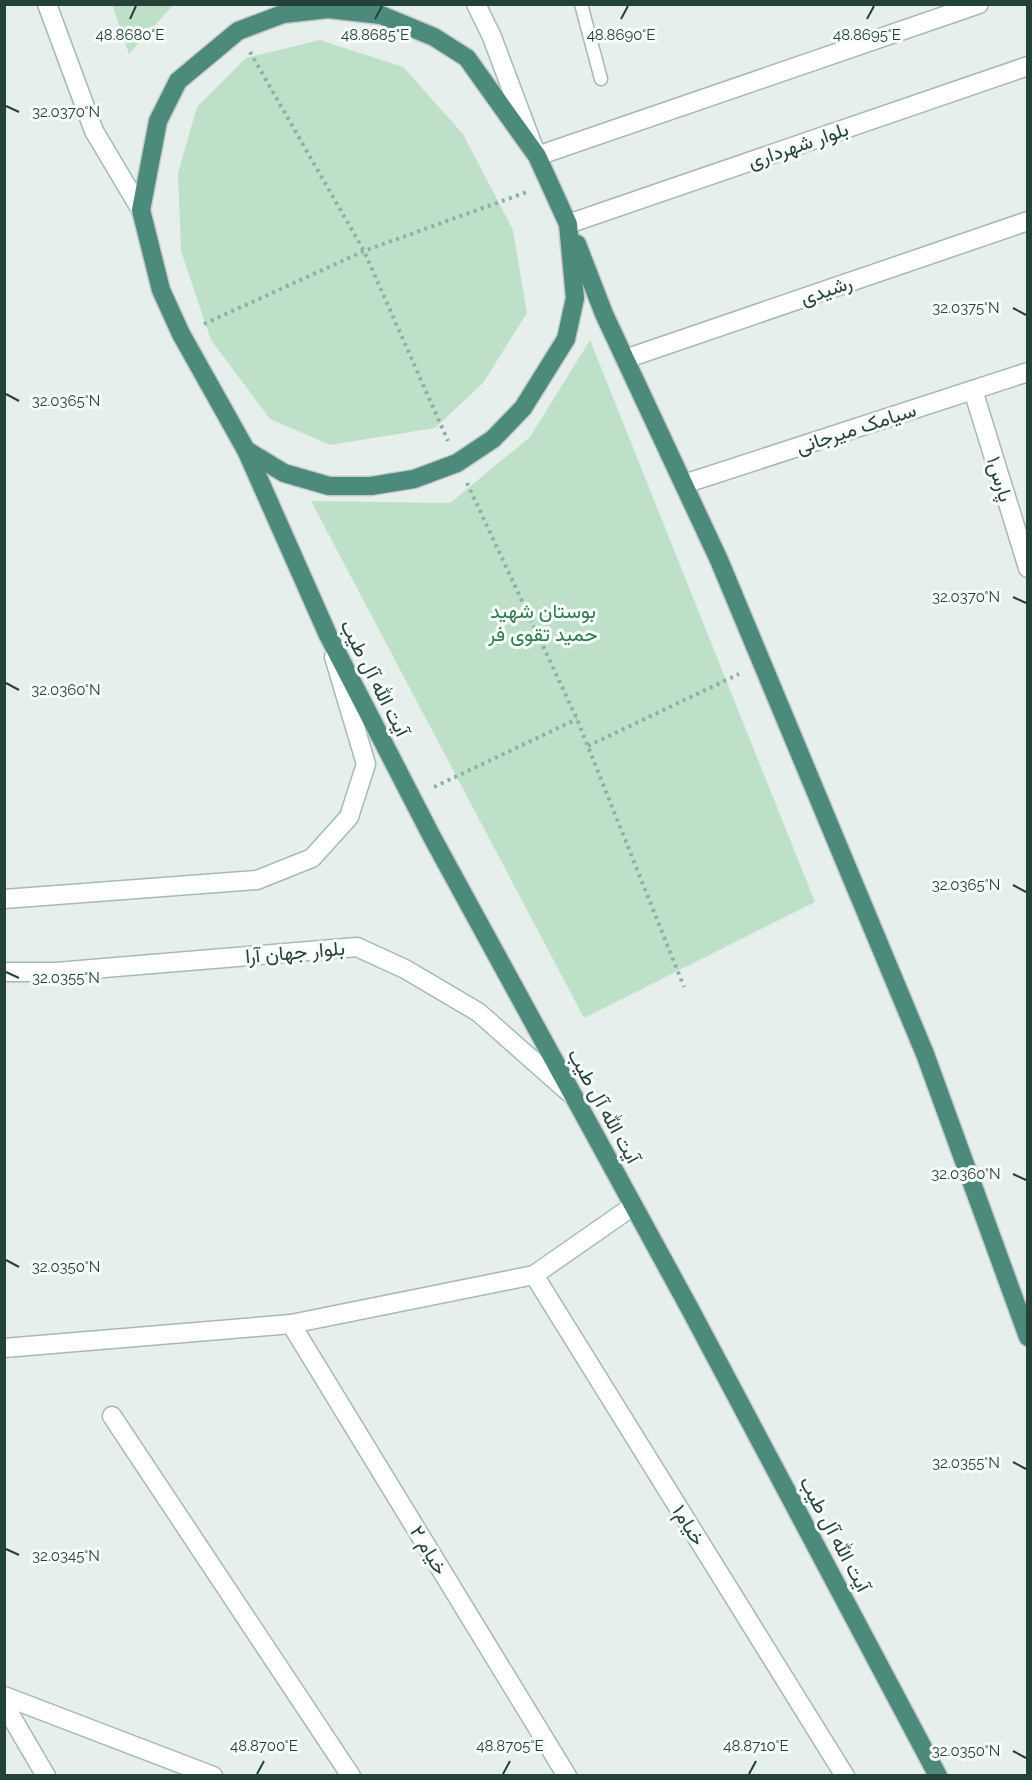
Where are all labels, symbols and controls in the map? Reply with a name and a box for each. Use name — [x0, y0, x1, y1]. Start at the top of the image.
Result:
text: 48.8680°E — [96, 26, 164, 44]
text: 48.8685°E — [341, 26, 409, 44]
text: 48.8690°E — [587, 26, 655, 44]
text: 48.8695°E — [833, 26, 901, 44]
text: 32.0370°N — [32, 103, 100, 121]
street label: بلوار شهرداری — [745, 117, 852, 174]
street label: رشیدی — [797, 270, 855, 311]
text: 32.0375°N — [932, 299, 1000, 317]
text: 32.0365°N — [32, 392, 100, 410]
street label: سیامک میرجانی — [793, 397, 919, 460]
street label: پارس۱ — [980, 453, 1018, 505]
text: 32.0370°N — [932, 588, 1000, 606]
park label: بوستان شهید حمید تقوی فر — [487, 599, 598, 647]
street label: آیت الله آل طیب — [335, 616, 415, 741]
text: 32.0360°N — [31, 681, 101, 699]
text: 32.0365°N — [932, 876, 1000, 894]
street label: بلوار جهان آرا — [244, 936, 346, 969]
text: 32.0355°N — [32, 969, 100, 987]
street label: آیت الله آل طیب — [563, 1044, 646, 1169]
text: 32.0360°N — [931, 1165, 1001, 1183]
text: 32.0350°N — [32, 1258, 100, 1276]
text: 32.0355°N — [932, 1454, 1000, 1472]
street label: آیت الله آل طیب — [794, 1472, 876, 1597]
street label: خیام۱ — [666, 1500, 711, 1550]
street label: خیام ۲ — [404, 1521, 453, 1580]
text: 32.0345°N — [32, 1547, 100, 1565]
text: 48.8700°E — [230, 1737, 298, 1755]
text: 48.8705°E — [476, 1737, 544, 1755]
text: 48.8710°E — [723, 1737, 789, 1755]
text: 32.0350°N — [932, 1742, 1000, 1760]

